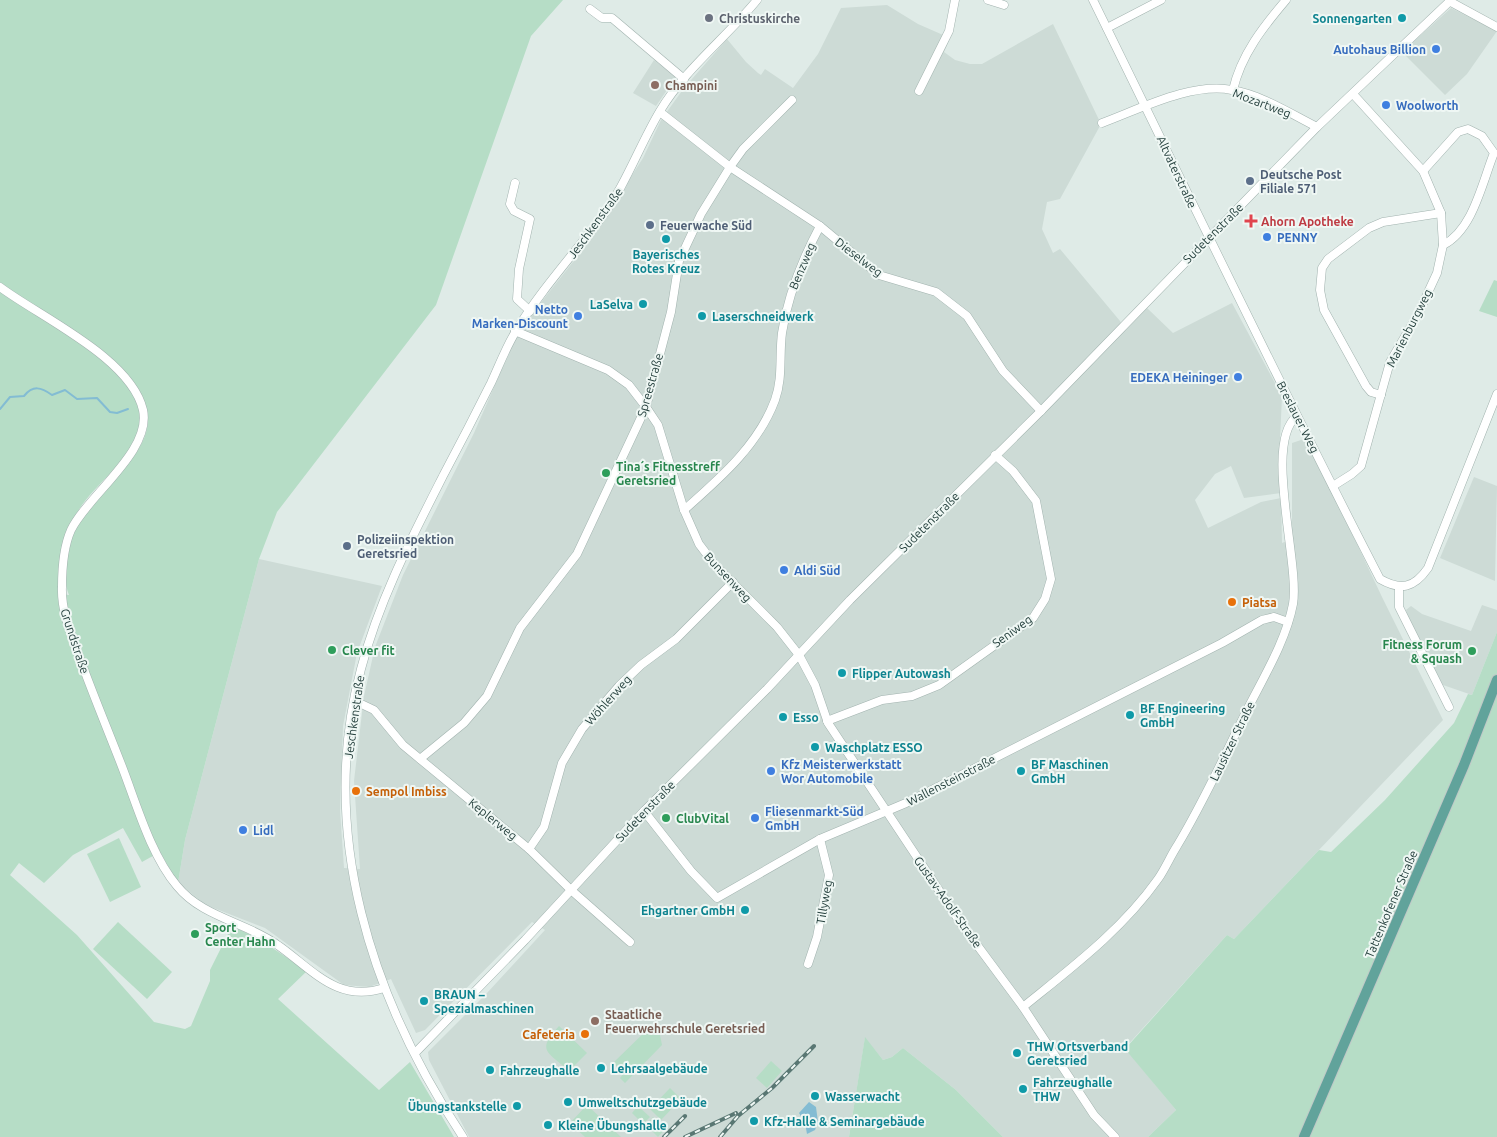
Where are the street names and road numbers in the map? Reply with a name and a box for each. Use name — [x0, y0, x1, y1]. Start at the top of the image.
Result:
street label: Mozartweg — [1231, 86, 1293, 120]
street label: Altvaterstraße — [1155, 134, 1199, 210]
street label: Jeschkenstraße — [565, 185, 625, 261]
street label: Sudetenstraße — [1180, 200, 1246, 266]
street label: Dieselweg — [833, 235, 885, 279]
street label: Benzweg — [786, 241, 818, 291]
street label: Marienburgweg — [1384, 287, 1434, 369]
street label: Spreestraße — [635, 352, 665, 418]
street label: Breslauer Weg — [1274, 379, 1322, 455]
street label: Sudetenstraße — [896, 489, 962, 555]
street label: Bunsenweg — [702, 550, 754, 604]
street label: Grundstraße — [58, 607, 92, 675]
street label: Seniweg — [990, 612, 1034, 650]
street label: Wöhlerweg — [582, 673, 634, 727]
street label: Jeschkenstraße — [342, 675, 366, 759]
street label: Lausitzer Straße — [1207, 699, 1257, 783]
street label: Wallensteinstraße — [905, 752, 997, 808]
street label: Sudetenstraße — [613, 778, 677, 844]
street label: Keplerweg — [466, 796, 520, 842]
street label: Tattenkofener Straße — [1362, 848, 1420, 960]
street label: Gustav-Adolf-Straße — [912, 854, 984, 950]
street label: Tillyweg — [814, 879, 834, 925]

